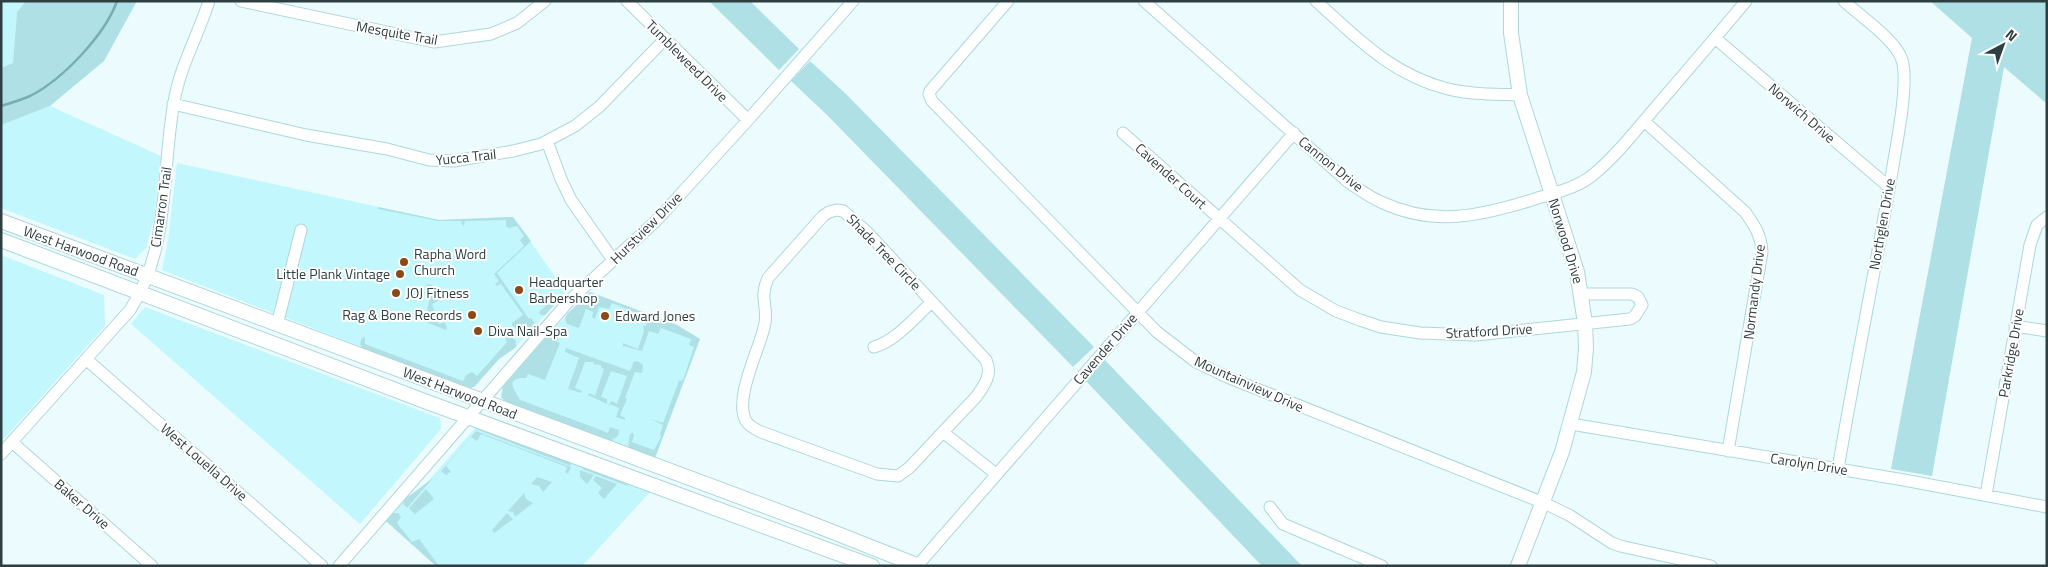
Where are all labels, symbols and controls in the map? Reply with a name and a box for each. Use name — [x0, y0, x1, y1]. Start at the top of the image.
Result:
street label: Mesquite Trail — [355, 15, 440, 50]
street label: Tumbleweed Drive — [641, 15, 733, 107]
north arrow — [1978, 20, 2028, 70]
text: N — [2001, 24, 2022, 46]
street label: Norwich Drive — [1764, 78, 1840, 148]
street label: Cannon Drive — [1294, 131, 1368, 196]
street label: Cavender Court — [1131, 138, 1212, 214]
street label: Yucca Trail — [435, 143, 497, 170]
street label: Cimarron Trail — [144, 165, 177, 249]
street label: Northglen Drive — [1863, 176, 1900, 271]
street label: Hurstview Drive — [605, 187, 686, 268]
street label: Norwood Drive — [1544, 196, 1589, 286]
street label: Shade Tree Circle — [842, 209, 926, 295]
street label: West Harwood Road — [21, 220, 142, 281]
place label: Rapha Word Church — [414, 243, 486, 280]
street label: Normandy Drive — [1737, 243, 1770, 341]
marker: Rapha Word Church — [398, 256, 410, 268]
place label: Little Plank Vintage — [276, 263, 390, 284]
marker: Little Plank Vintage — [394, 268, 406, 280]
place label: Headquarter Barbershop — [529, 271, 604, 308]
place label: JOJ Fitness — [406, 282, 469, 303]
marker: Headquarter Barbershop — [513, 284, 525, 296]
marker: JOJ Fitness — [390, 287, 402, 299]
place label: Rag & Bone Records — [342, 304, 462, 325]
place label: Edward Jones — [615, 305, 695, 326]
street label: Parkridge Drive — [1992, 307, 2029, 399]
street label: Cavender Drive — [1068, 308, 1142, 389]
marker: Rag & Bone Records — [466, 309, 478, 321]
marker: Edward Jones — [599, 310, 611, 322]
street label: Stratford Drive — [1445, 318, 1533, 343]
place label: Diva Nail-Spa — [488, 320, 567, 341]
marker: Diva Nail-Spa — [472, 325, 484, 337]
street label: Mountainview Drive — [1191, 350, 1307, 417]
street label: West Harwood Road — [400, 361, 521, 424]
street label: West Louella Drive — [156, 418, 253, 505]
street label: Carolyn Drive — [1769, 447, 1849, 480]
street label: Baker Drive — [50, 473, 115, 534]

